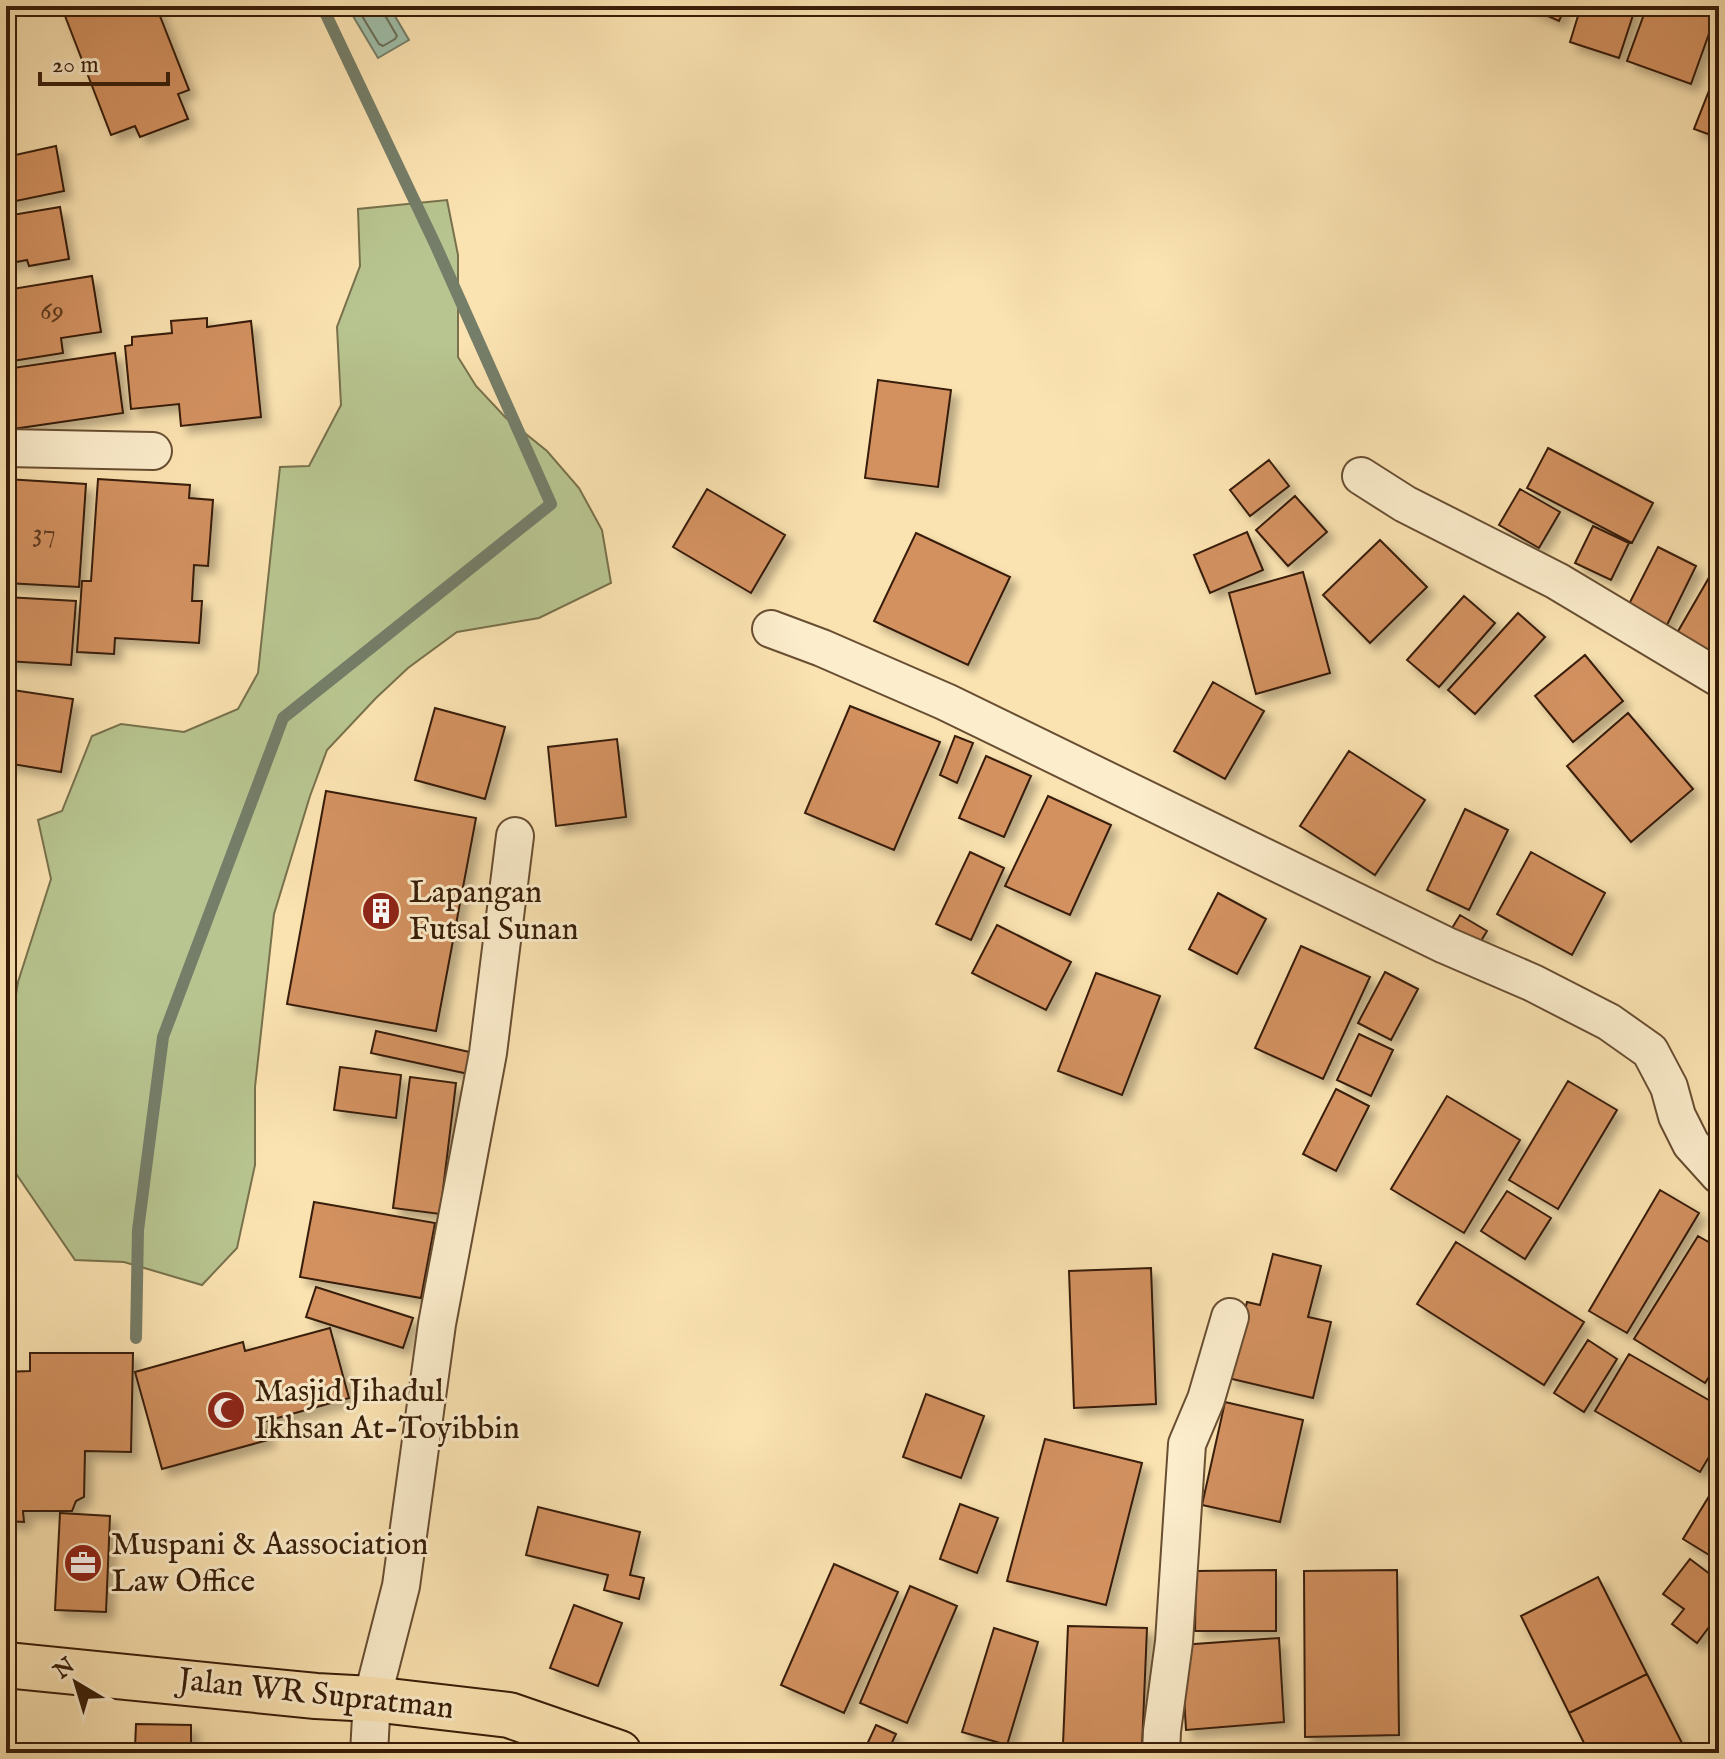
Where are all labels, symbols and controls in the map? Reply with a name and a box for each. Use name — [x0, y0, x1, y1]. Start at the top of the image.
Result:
scale bar — [40, 36, 168, 86]
text: 20 m — [52, 50, 99, 81]
house number: 69 — [40, 294, 64, 329]
house number: 37 — [32, 516, 56, 551]
place label: Lapangan Futsal Sunan — [409, 873, 578, 951]
building icon: Lapangan Futsal Sunan — [360, 890, 402, 932]
place label: Masjid Jihadul Ikhsan At-Toyibbin — [254, 1372, 520, 1450]
mosque icon: Masjid Jihadul Ikhsan At-Toyibbin — [205, 1389, 247, 1431]
place label: Muspani & Aassociation Law Office — [111, 1525, 428, 1603]
office icon: Muspani & Aassociation Law Office — [62, 1542, 104, 1584]
north arrow — [36, 1643, 116, 1723]
text: N — [48, 1652, 81, 1686]
street label: Jalan WR Supratman — [173, 1660, 456, 1730]

